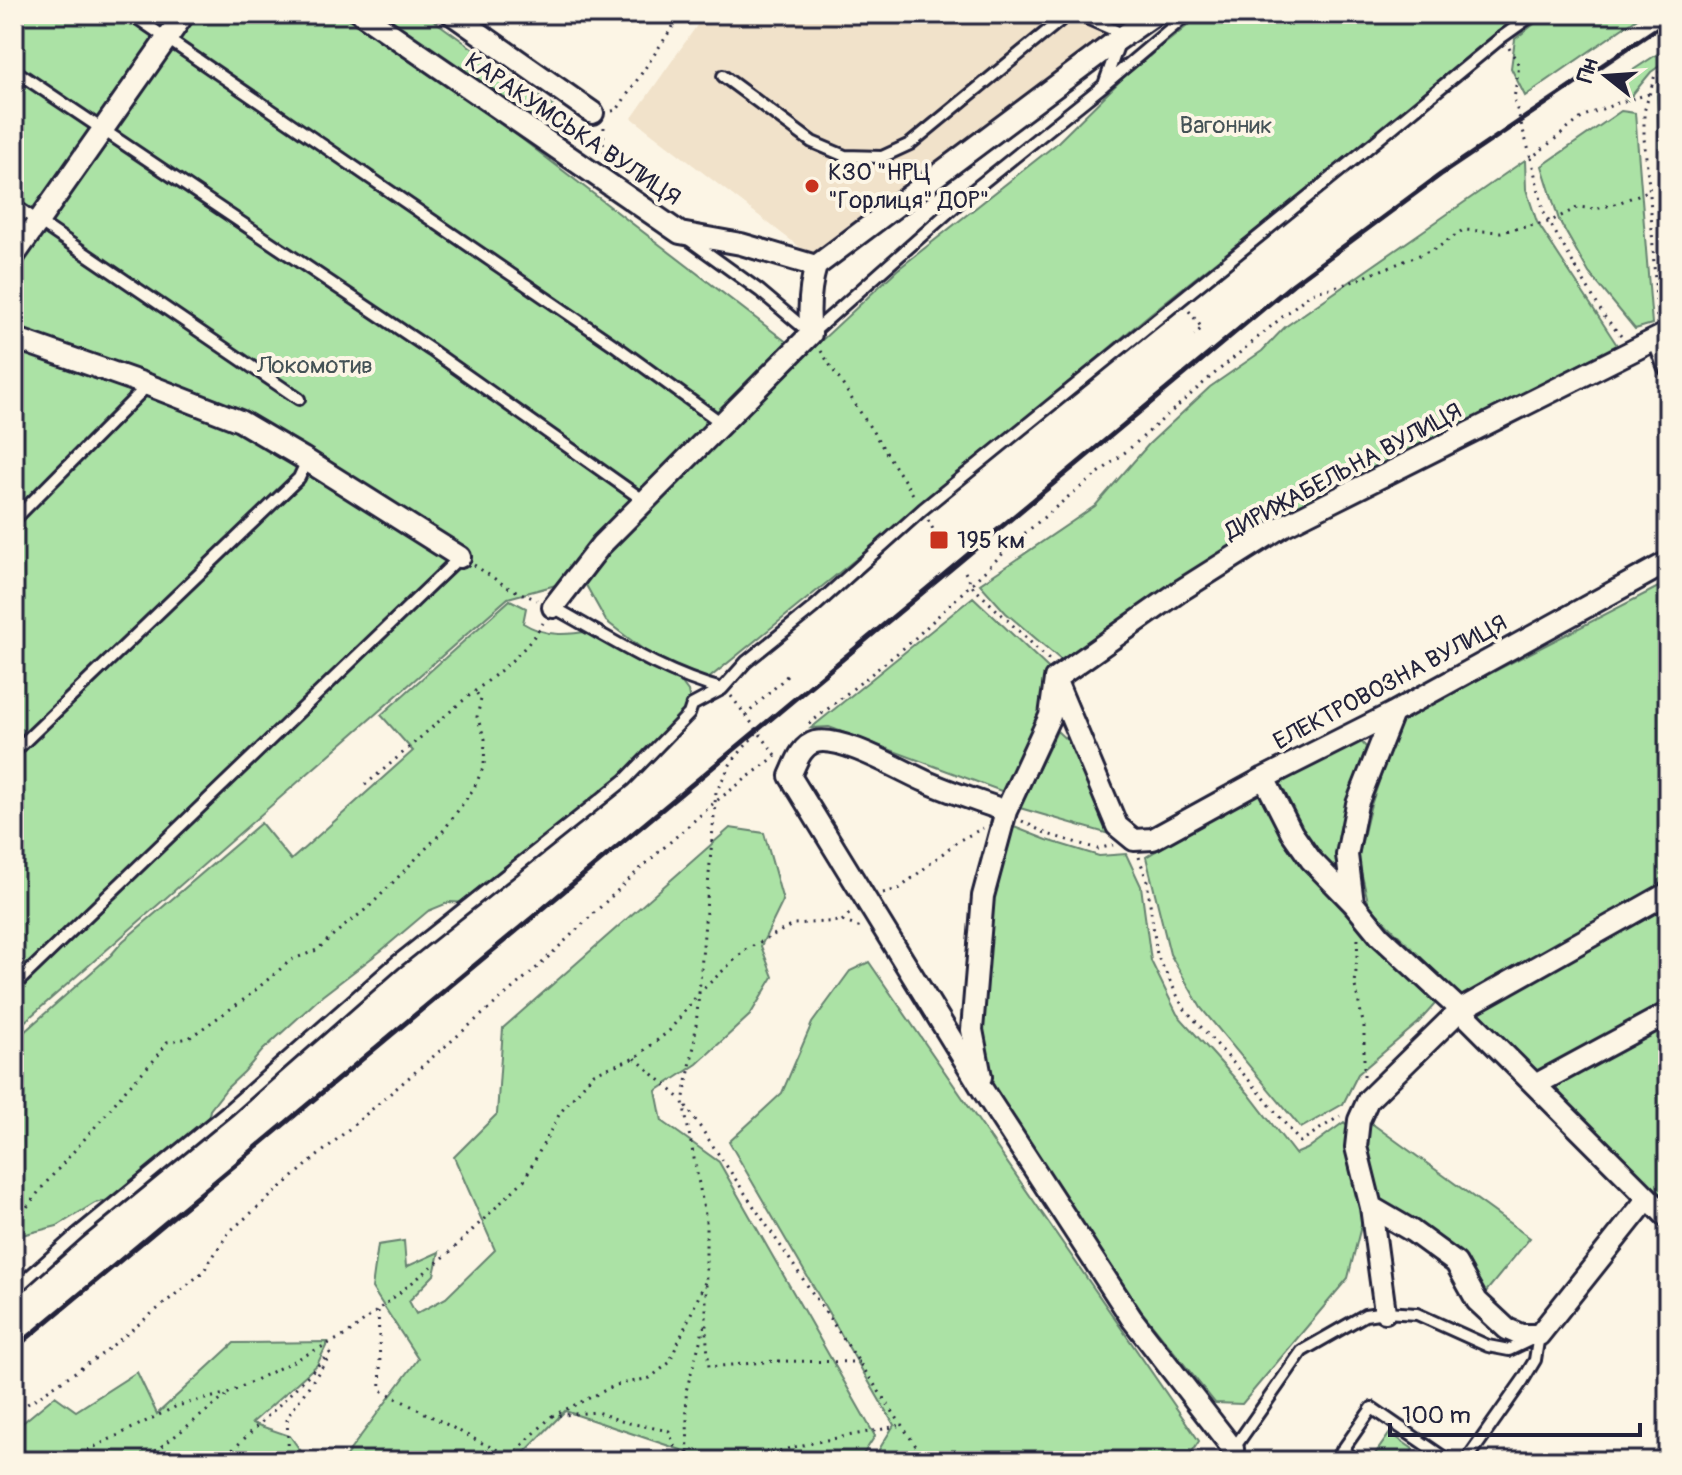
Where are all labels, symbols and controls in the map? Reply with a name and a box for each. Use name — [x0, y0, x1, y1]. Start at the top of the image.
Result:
north arrow — [1566, 36, 1646, 116]
street label: КАРАКУМСЬКА ВУЛИЦЯ — [459, 46, 686, 212]
text: Пн — [1571, 55, 1605, 86]
park label: Вагонник — [1180, 111, 1272, 140]
place label: КЗО "НРЦ "Горлиця" ДОР" — [828, 158, 989, 215]
marker: КЗО "НРЦ "Горлиця" ДОР" — [803, 177, 821, 195]
park label: Локомотив — [256, 351, 373, 380]
street label: ДИРИЖАБЕЛЬНА ВУЛИЦЯ — [1219, 397, 1467, 547]
place label: 195 км — [957, 526, 1025, 555]
marker: 195 км — [928, 529, 950, 551]
street label: ЕЛЕКТРОВОЗНА ВУЛИЦЯ — [1268, 608, 1512, 756]
scale bar — [1390, 1387, 1640, 1437]
text: 100 m — [1402, 1401, 1471, 1430]

